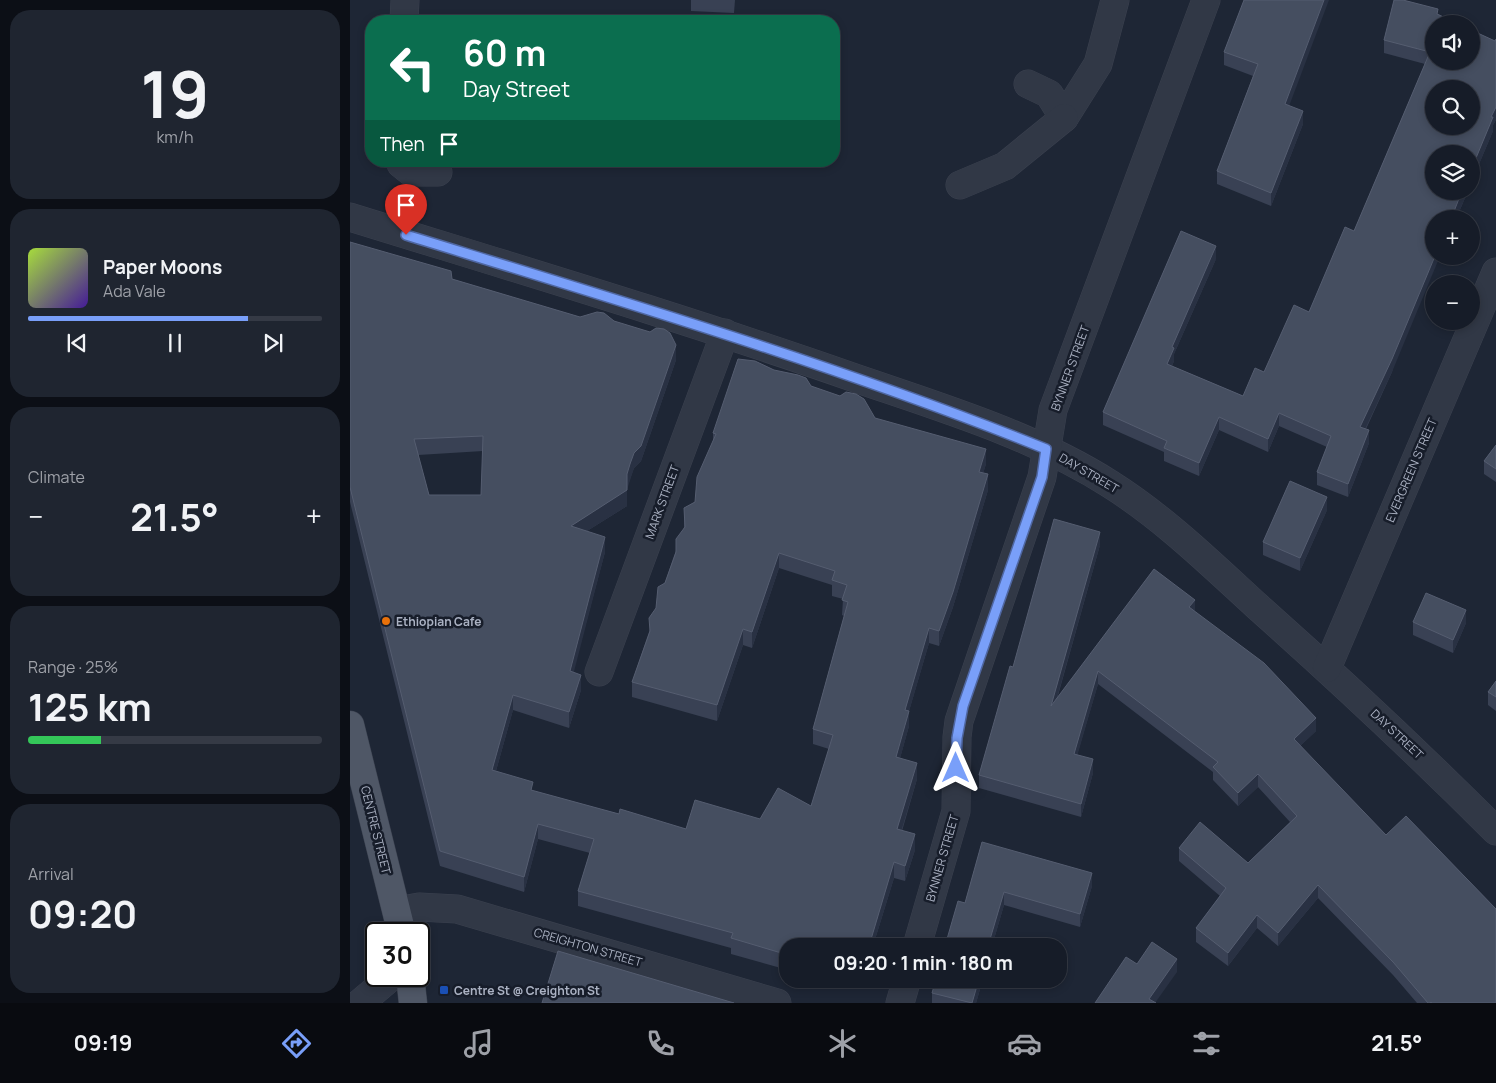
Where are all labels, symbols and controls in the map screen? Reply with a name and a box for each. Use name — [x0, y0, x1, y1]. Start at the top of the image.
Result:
map controls — [1425, 15, 1480, 330]
button: sound — [1425, 15, 1480, 70]
text: 60 m — [463, 29, 546, 77]
icon: left — [380, 35, 445, 100]
text: 19 — [141, 49, 209, 138]
text: Day Street — [463, 74, 570, 104]
button: search — [1425, 80, 1480, 135]
text: km/h — [156, 126, 194, 148]
icon: arrive — [435, 130, 463, 158]
text: Then — [380, 131, 425, 157]
button: layers — [1425, 145, 1480, 200]
pin — [385, 184, 427, 235]
icon: arrive — [392, 191, 420, 219]
button: + — [1425, 210, 1480, 265]
text: Paper Moons — [103, 254, 222, 280]
button: − — [1425, 275, 1480, 330]
text: Ada Vale — [103, 280, 166, 302]
street label: BYNNER STREET — [1047, 322, 1094, 413]
icon: previous — [63, 329, 91, 357]
icon: pause — [161, 329, 189, 357]
icon: next — [259, 329, 287, 357]
street label: EVERGREEN STREET — [1381, 414, 1441, 525]
street label: DAY STREET — [1056, 449, 1123, 497]
street label: MARK STREET — [641, 462, 684, 541]
text: Climate — [28, 466, 85, 488]
text: 21.5° — [130, 490, 219, 542]
text: − — [28, 497, 43, 535]
text: + — [306, 497, 322, 535]
place label: Ethiopian Cafe — [396, 613, 481, 630]
marker: Ethiopian Cafe — [380, 615, 392, 627]
text: Range · 25% — [28, 656, 118, 678]
text: 125 km — [28, 680, 152, 732]
street label: DAY STREET — [1367, 705, 1428, 763]
position arrow — [929, 741, 981, 793]
street label: CENTRE STREET — [357, 784, 395, 877]
street label: BYNNER STREET — [921, 812, 963, 904]
text: Arrival — [28, 863, 74, 885]
text: 09:20 — [28, 887, 137, 939]
speed limit sign: 30 — [365, 922, 430, 987]
street label: CREIGHTON STREET — [532, 923, 645, 971]
text: 09:20 · 1 min · 180 m — [833, 950, 1013, 976]
place label: Centre St @ Creighton St — [454, 982, 600, 999]
marker: Centre St @ Creighton St — [438, 984, 450, 996]
icon: directions — [279, 1026, 314, 1061]
icon: music — [461, 1026, 496, 1061]
icon: phone — [643, 1026, 678, 1061]
icon: climate — [825, 1026, 860, 1061]
icon: car — [1007, 1026, 1042, 1061]
icon: filters — [1189, 1026, 1224, 1061]
text: 09:19 — [73, 1028, 132, 1058]
text: 21.5° — [1371, 1028, 1422, 1058]

